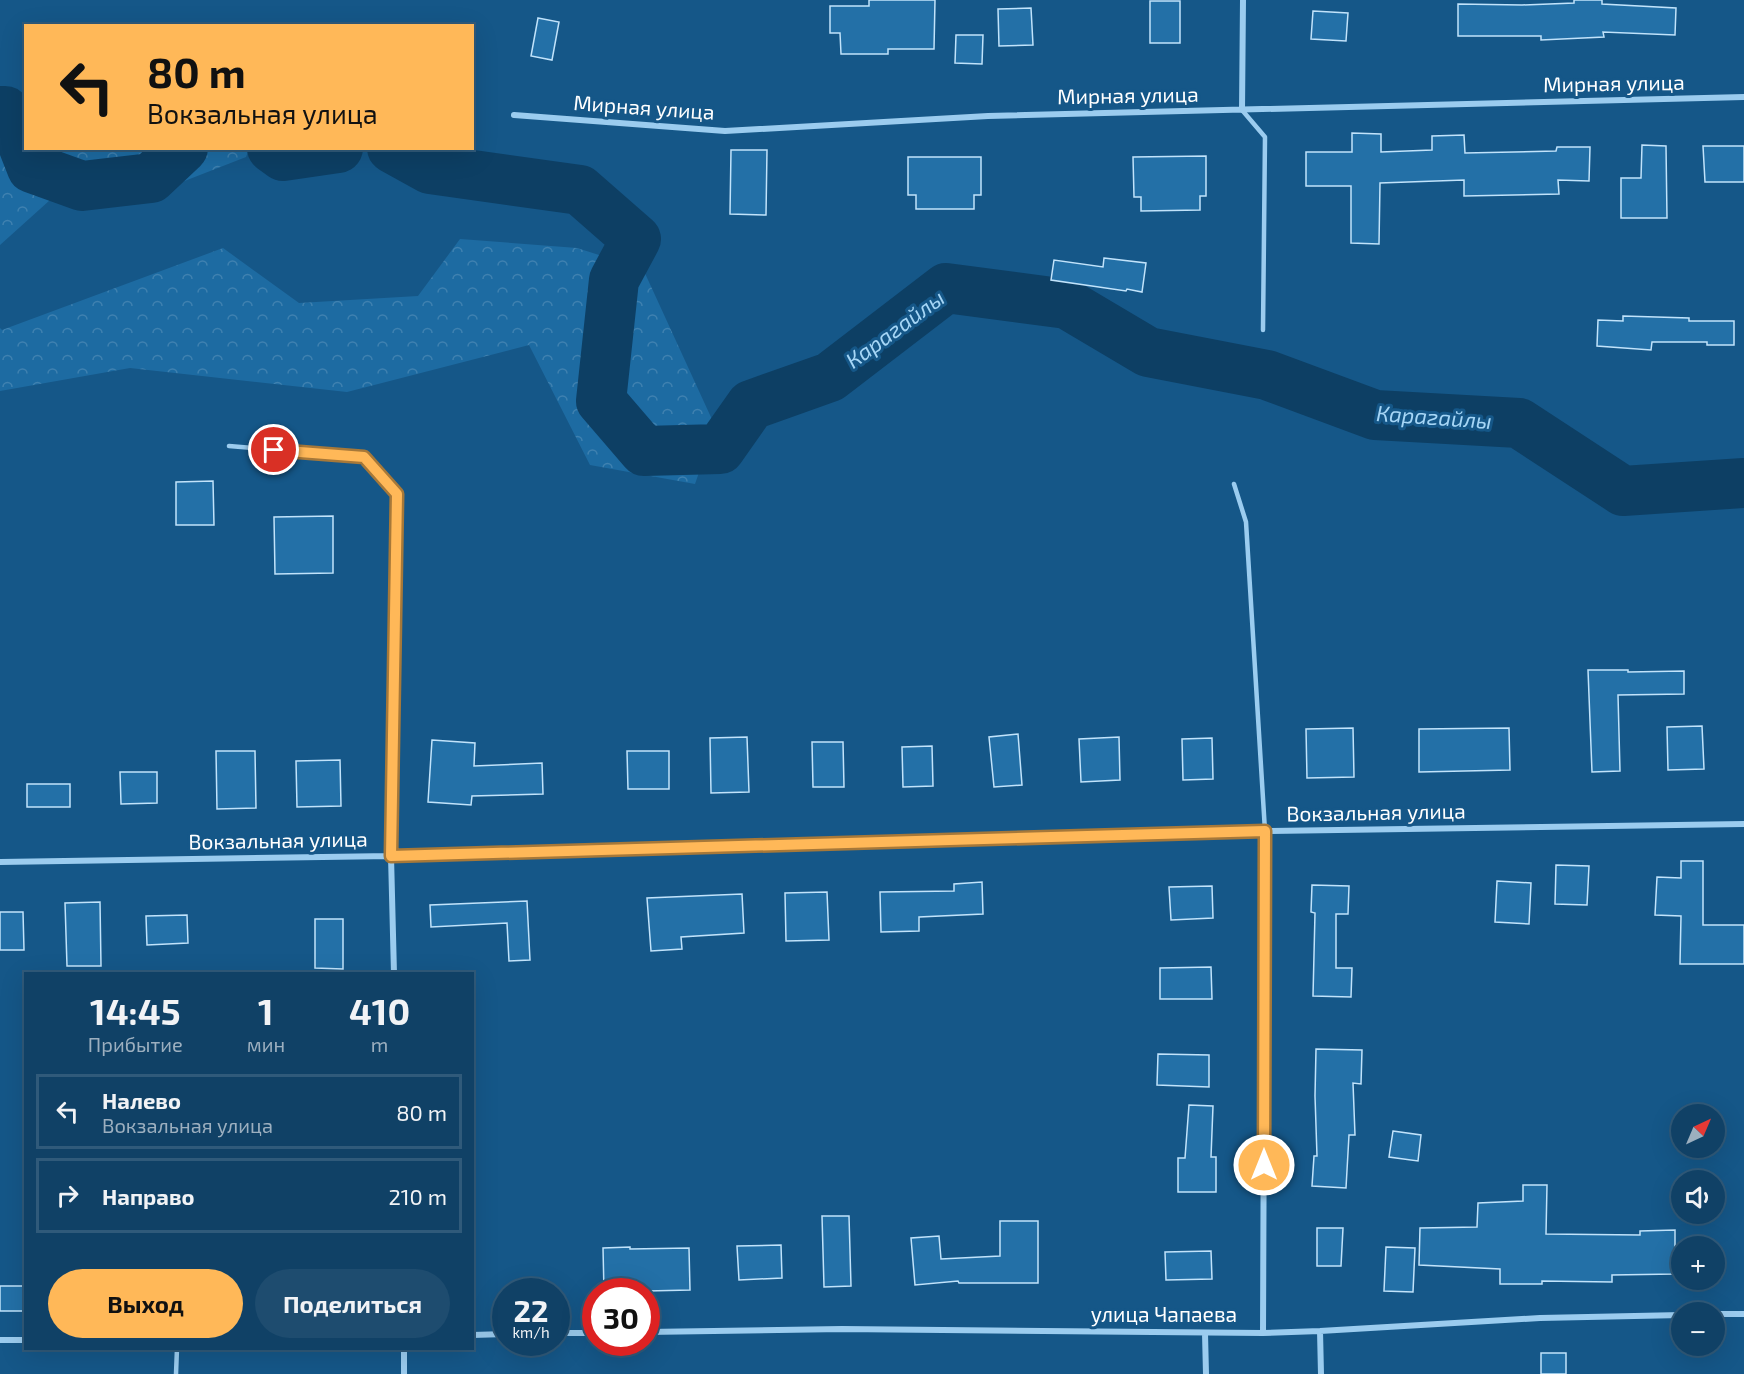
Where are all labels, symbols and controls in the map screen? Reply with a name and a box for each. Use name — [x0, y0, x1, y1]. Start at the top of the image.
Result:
text: 80 m — [147, 46, 246, 96]
icon: left — [48, 48, 126, 126]
street label: Мирная улица — [1543, 69, 1685, 97]
street label: Мирная улица — [1057, 81, 1199, 109]
street label: Мирная улица — [573, 89, 716, 125]
text: Вокзальная улица — [147, 97, 378, 129]
water label: Карагайлы — [840, 284, 949, 373]
water label: Карагайлы — [1375, 399, 1493, 433]
pin — [248, 424, 299, 475]
icon: arrive — [257, 433, 290, 466]
street label: Вокзальная улица — [1286, 797, 1466, 827]
street label: Вокзальная улица — [188, 825, 368, 855]
text: 14:45 — [90, 989, 181, 1032]
text: 1 — [258, 989, 274, 1032]
text: 410 — [349, 989, 410, 1032]
text: Прибытие — [88, 1032, 183, 1056]
text: мин — [247, 1032, 285, 1056]
text: m — [371, 1032, 388, 1056]
text: Налево — [102, 1087, 181, 1113]
icon: left — [51, 1095, 84, 1128]
text: 80 m — [396, 1099, 447, 1125]
north arrow — [1671, 1104, 1725, 1158]
map controls — [1671, 1104, 1725, 1356]
text: Вокзальная улица — [102, 1113, 273, 1137]
position arrow — [1232, 1133, 1296, 1197]
button: sound — [1671, 1170, 1725, 1224]
icon: right — [51, 1179, 84, 1212]
text: Направо — [102, 1183, 195, 1209]
text: 210 m — [388, 1183, 447, 1209]
button: + — [1671, 1236, 1725, 1290]
button: Выход — [48, 1269, 243, 1338]
button: Поделиться — [255, 1269, 450, 1338]
speed limit sign: 30 — [582, 1278, 660, 1356]
text: 22 — [514, 1292, 548, 1328]
street label: улица Чапаева — [1091, 1301, 1237, 1327]
button: − — [1671, 1302, 1725, 1356]
text: km/h — [512, 1323, 550, 1341]

